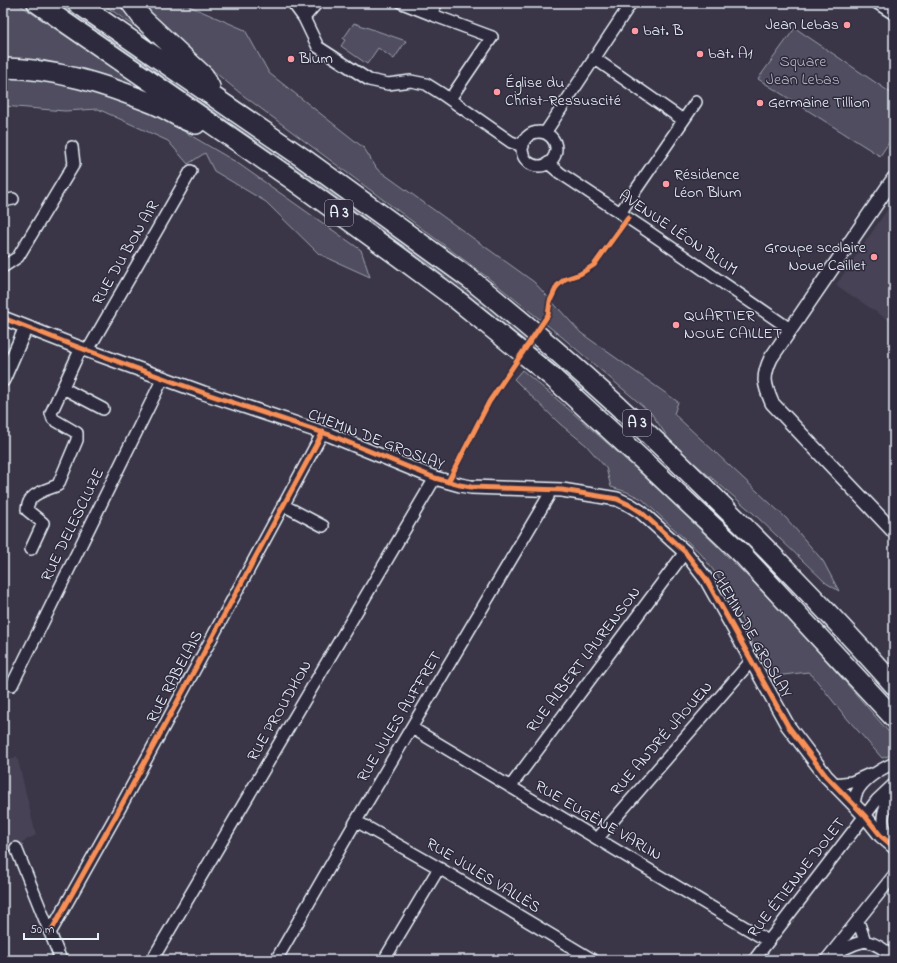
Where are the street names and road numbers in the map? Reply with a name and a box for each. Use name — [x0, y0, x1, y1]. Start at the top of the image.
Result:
street label: AVENUE LÉON BLUM — [614, 184, 742, 282]
street label: RUE DU BON AIR — [86, 196, 166, 310]
road number: A 3 — [325, 200, 353, 226]
street label: CHEMIN DE GROSLAY — [304, 403, 448, 477]
road number: A 3 — [623, 410, 651, 436]
street label: RUE DELESCLUZE — [35, 464, 111, 586]
street label: CHEMIN DE GROSLAY — [704, 565, 798, 703]
street label: RUE ALBERT LAURENSON — [521, 582, 647, 738]
street label: RUE RABELAIS — [141, 626, 209, 728]
street label: RUE JULES AUFFRET — [351, 647, 449, 787]
street label: RUE PROUDHON — [241, 656, 319, 766]
street label: RUE ANDRÉ JAOUEN — [605, 676, 719, 802]
street label: RUE EUGÈNE VARLIN — [530, 775, 666, 867]
street label: RUE ÉTIENNE DOLET — [742, 813, 852, 943]
street label: RUE JULES VALLÈS — [421, 832, 545, 920]

